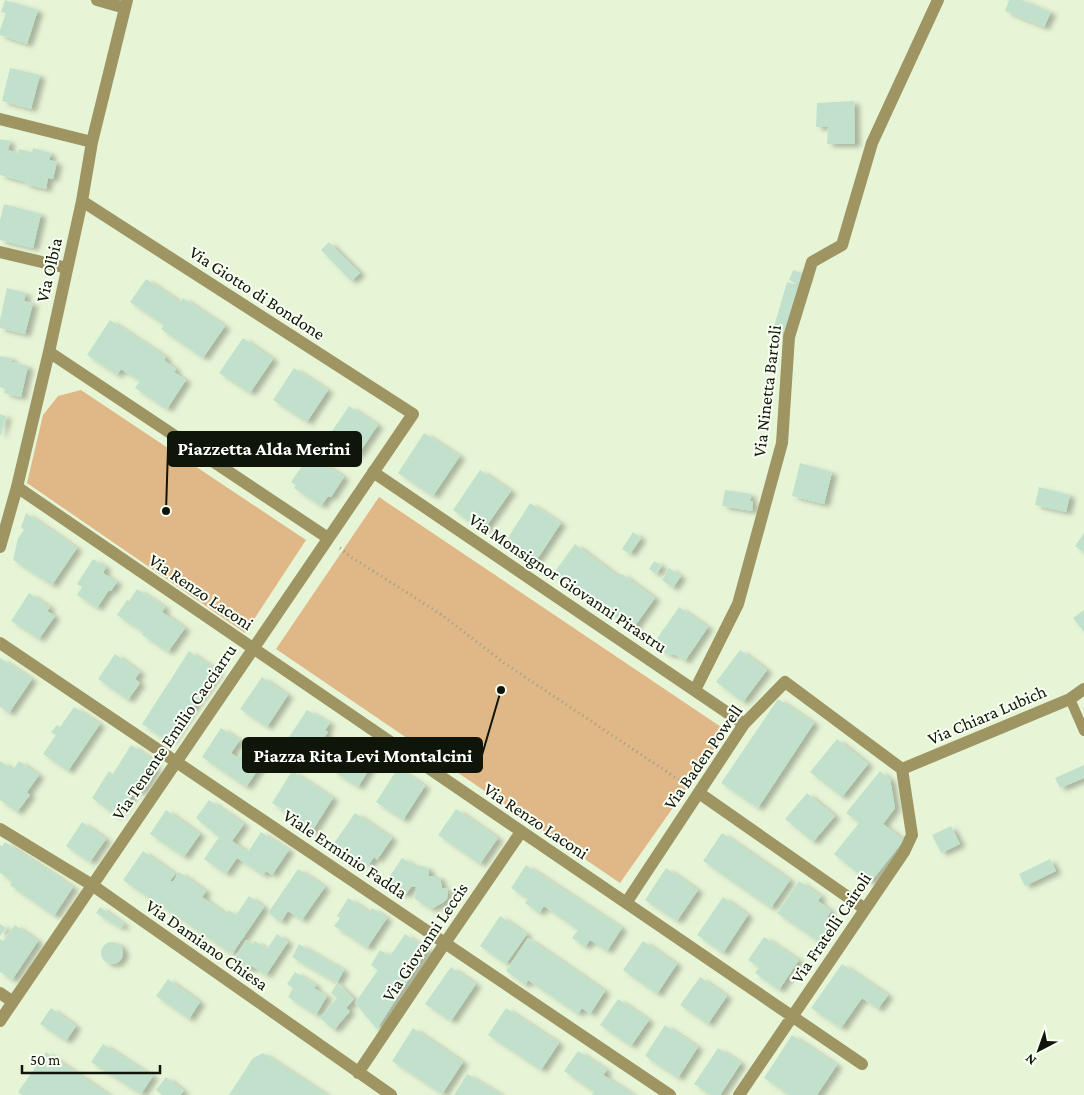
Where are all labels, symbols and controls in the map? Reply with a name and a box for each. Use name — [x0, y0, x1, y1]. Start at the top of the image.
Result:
street label: Via Olbia — [32, 236, 66, 304]
street label: Via Giotto di Bondone — [185, 242, 329, 344]
street label: Via Ninetta Bartoli — [749, 324, 785, 458]
callout: Piazzetta Alda Merini — [168, 432, 361, 466]
text: Piazzetta Alda Merini — [177, 438, 351, 459]
street label: Via Monsignor Giovanni Pirastru — [465, 509, 671, 657]
street label: Via Renzo Laconi — [145, 550, 257, 634]
street label: Via Tenente Emilio Cacciarru — [108, 640, 241, 824]
street label: Via Chiara Lubich — [925, 681, 1050, 749]
street label: Via Baden Powell — [660, 701, 747, 813]
callout: Piazza Rita Levi Montalcini — [243, 738, 482, 772]
text: Piazza Rita Levi Montalcini — [253, 745, 473, 766]
street label: Via Renzo Laconi — [480, 779, 592, 863]
street label: Viale Erminio Fadda — [279, 805, 411, 903]
street label: Via Fratelli Cairoli — [787, 869, 875, 987]
street label: Via Giovanni Leccis — [378, 879, 472, 1005]
street label: Via Damiano Chiesa — [142, 895, 272, 995]
north arrow — [1014, 1025, 1064, 1075]
scale bar — [22, 1042, 160, 1074]
text: N — [1021, 1050, 1039, 1069]
text: 50 m — [30, 1052, 60, 1068]

